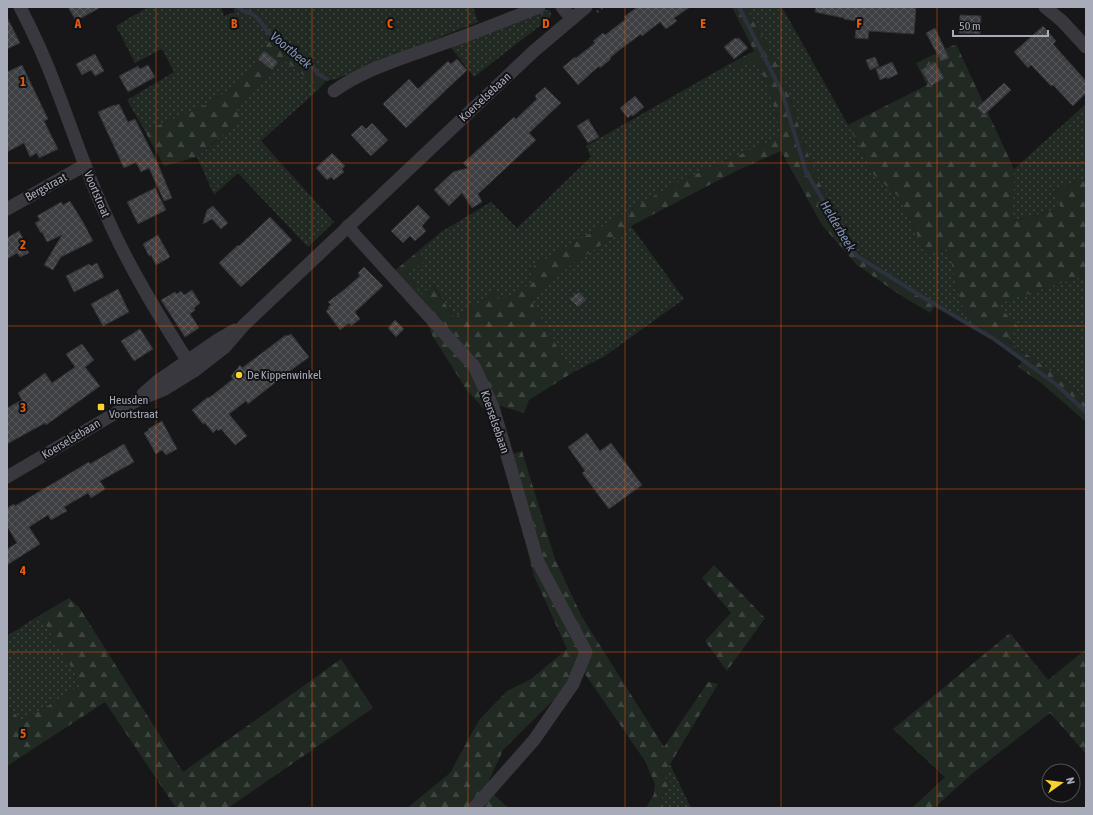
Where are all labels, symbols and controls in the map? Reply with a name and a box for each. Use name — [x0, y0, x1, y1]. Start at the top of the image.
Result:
scale bar — [953, 12, 1048, 38]
text: A — [74, 16, 82, 31]
text: B — [231, 16, 238, 31]
text: C — [387, 16, 393, 31]
text: D — [542, 16, 550, 31]
text: E — [700, 16, 706, 31]
text: F — [856, 16, 862, 31]
text: 50 m — [959, 19, 981, 33]
water label: Voortbeek — [267, 28, 315, 72]
street label: Koerselsebaan — [456, 70, 514, 124]
text: 1 — [20, 74, 26, 89]
street label: Voortstraat — [81, 169, 113, 220]
street label: Bergstraat — [23, 170, 70, 204]
water label: Helderbeek — [817, 198, 859, 254]
text: 2 — [20, 237, 26, 252]
place label: De Kippenwinkel — [247, 368, 322, 382]
marker: De Kippenwinkel — [234, 370, 244, 380]
street label: Koerselsebaan — [478, 389, 512, 455]
place label: Heusden Voortstraat — [109, 393, 159, 421]
text: 3 — [20, 400, 26, 415]
marker: Heusden Voortstraat — [96, 402, 106, 412]
street label: Koerselsebaan — [39, 416, 103, 462]
text: 4 — [19, 563, 26, 578]
text: 5 — [20, 726, 26, 741]
north arrow — [1041, 763, 1081, 803]
text: N — [1064, 776, 1077, 785]

